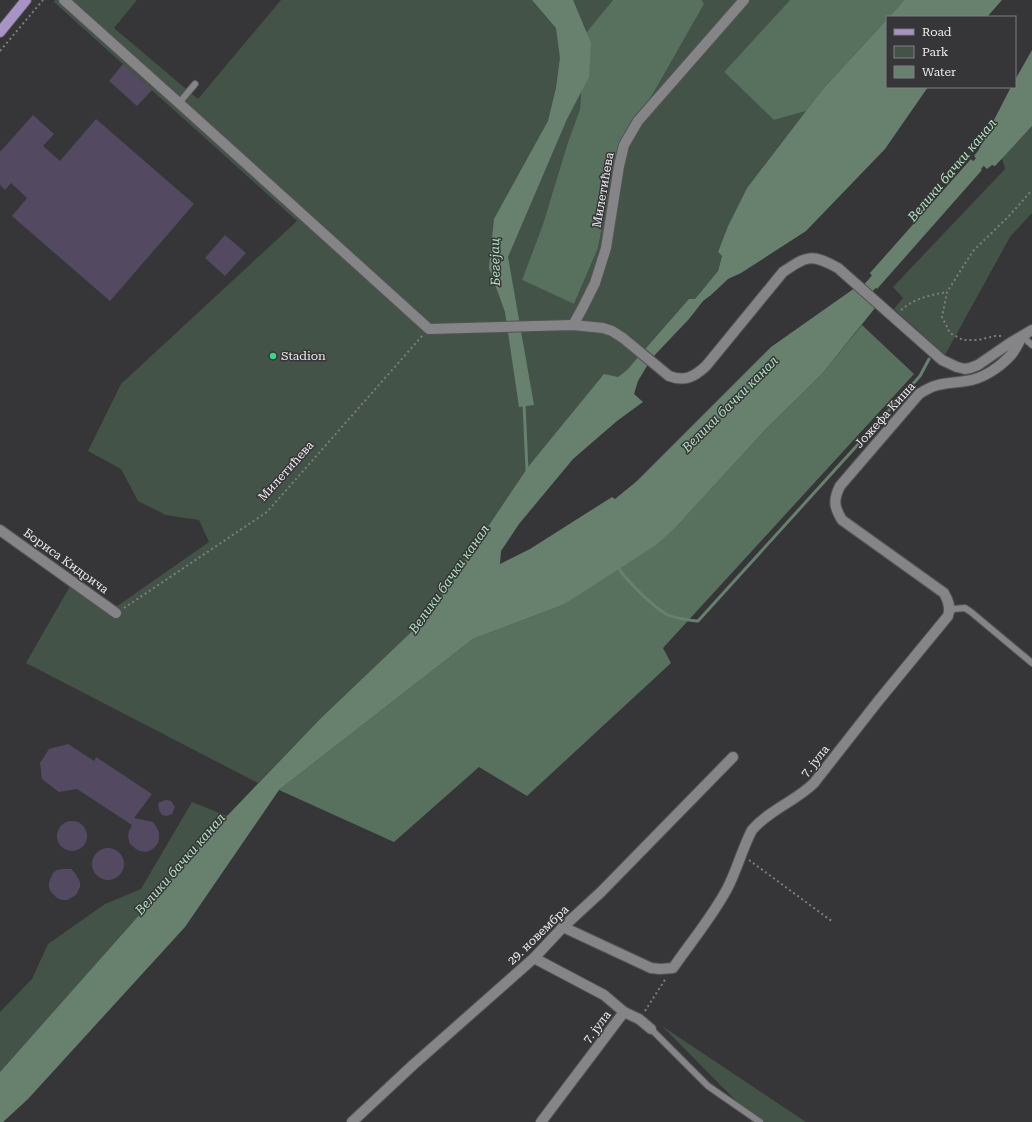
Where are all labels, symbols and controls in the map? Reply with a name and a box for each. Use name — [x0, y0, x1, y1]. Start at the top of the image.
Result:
legend — [886, 16, 1016, 88]
text: Road — [922, 25, 952, 39]
text: Park — [922, 45, 949, 59]
text: Water — [922, 65, 956, 79]
water label: Велики бачки канал — [904, 115, 1000, 225]
street label: Милетићева — [589, 151, 617, 229]
water label: Бегејац — [487, 238, 503, 287]
place label: Stadion — [281, 349, 326, 363]
marker: Stadion — [268, 351, 278, 361]
water label: Велики бачки канал — [678, 353, 781, 456]
street label: Јожефа Киша — [852, 379, 918, 451]
street label: Милетићева — [255, 438, 317, 504]
water label: Велики бачки канал — [405, 521, 493, 637]
street label: Бориса Кидрича — [21, 526, 112, 597]
street label: 7. јула — [798, 742, 832, 780]
water label: Велики бачки канал — [131, 810, 228, 919]
street label: 29. новембра — [505, 902, 572, 968]
street label: 7. јула — [580, 1008, 614, 1046]

